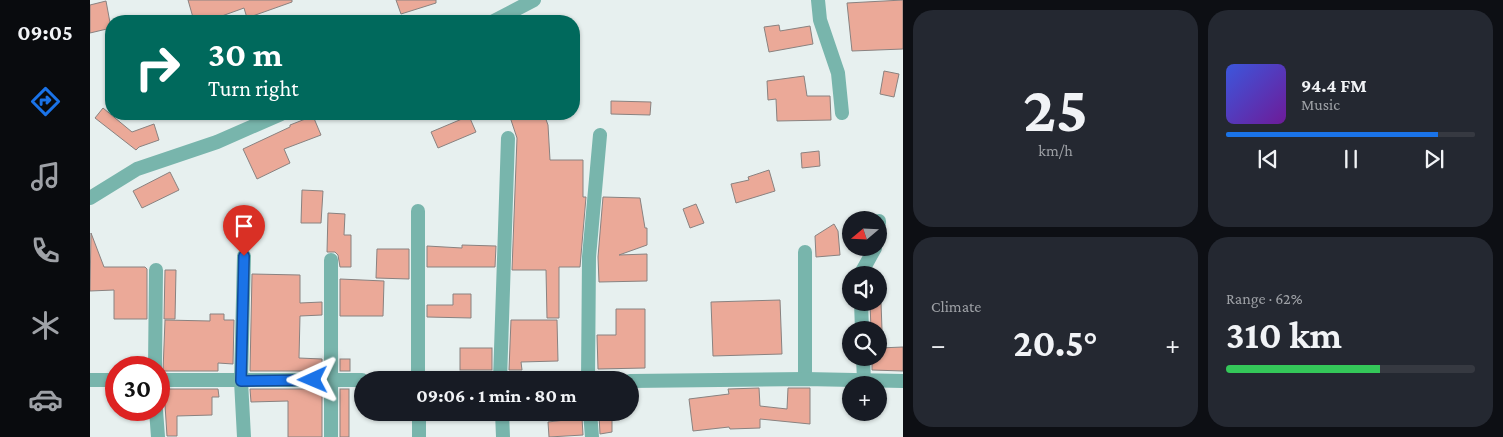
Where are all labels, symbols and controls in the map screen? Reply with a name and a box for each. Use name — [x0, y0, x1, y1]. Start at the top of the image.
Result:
text: 09:05 — [17, 20, 73, 45]
icon: right — [125, 35, 190, 100]
text: 30 m — [208, 35, 283, 74]
text: 25 — [1023, 73, 1088, 145]
text: 94.4 FM — [1301, 75, 1367, 96]
text: Turn right — [208, 76, 299, 101]
icon: directions — [28, 84, 63, 119]
text: Music — [1301, 96, 1340, 113]
text: km/h — [1038, 142, 1073, 159]
icon: previous — [1254, 145, 1282, 173]
icon: pause — [1337, 145, 1365, 173]
icon: next — [1420, 145, 1448, 173]
icon: music — [28, 159, 63, 194]
pin — [223, 205, 265, 256]
north arrow — [842, 211, 888, 256]
map controls — [842, 211, 887, 421]
icon: arrive — [230, 212, 258, 240]
icon: phone — [28, 233, 63, 268]
button: sound — [842, 266, 887, 311]
text: Range · 62% — [1226, 290, 1303, 307]
text: Climate — [931, 298, 981, 315]
icon: climate — [28, 308, 63, 343]
text: 310 km — [1226, 314, 1342, 356]
button: search — [842, 321, 887, 366]
text: 20.5° — [1013, 322, 1098, 364]
text: − — [931, 329, 946, 360]
text: + — [1165, 329, 1180, 360]
position arrow — [286, 353, 338, 405]
speed limit sign: 30 — [105, 356, 170, 421]
button: + — [842, 376, 887, 421]
icon: car — [28, 382, 63, 417]
text: 09:06 · 1 min · 80 m — [416, 385, 577, 406]

